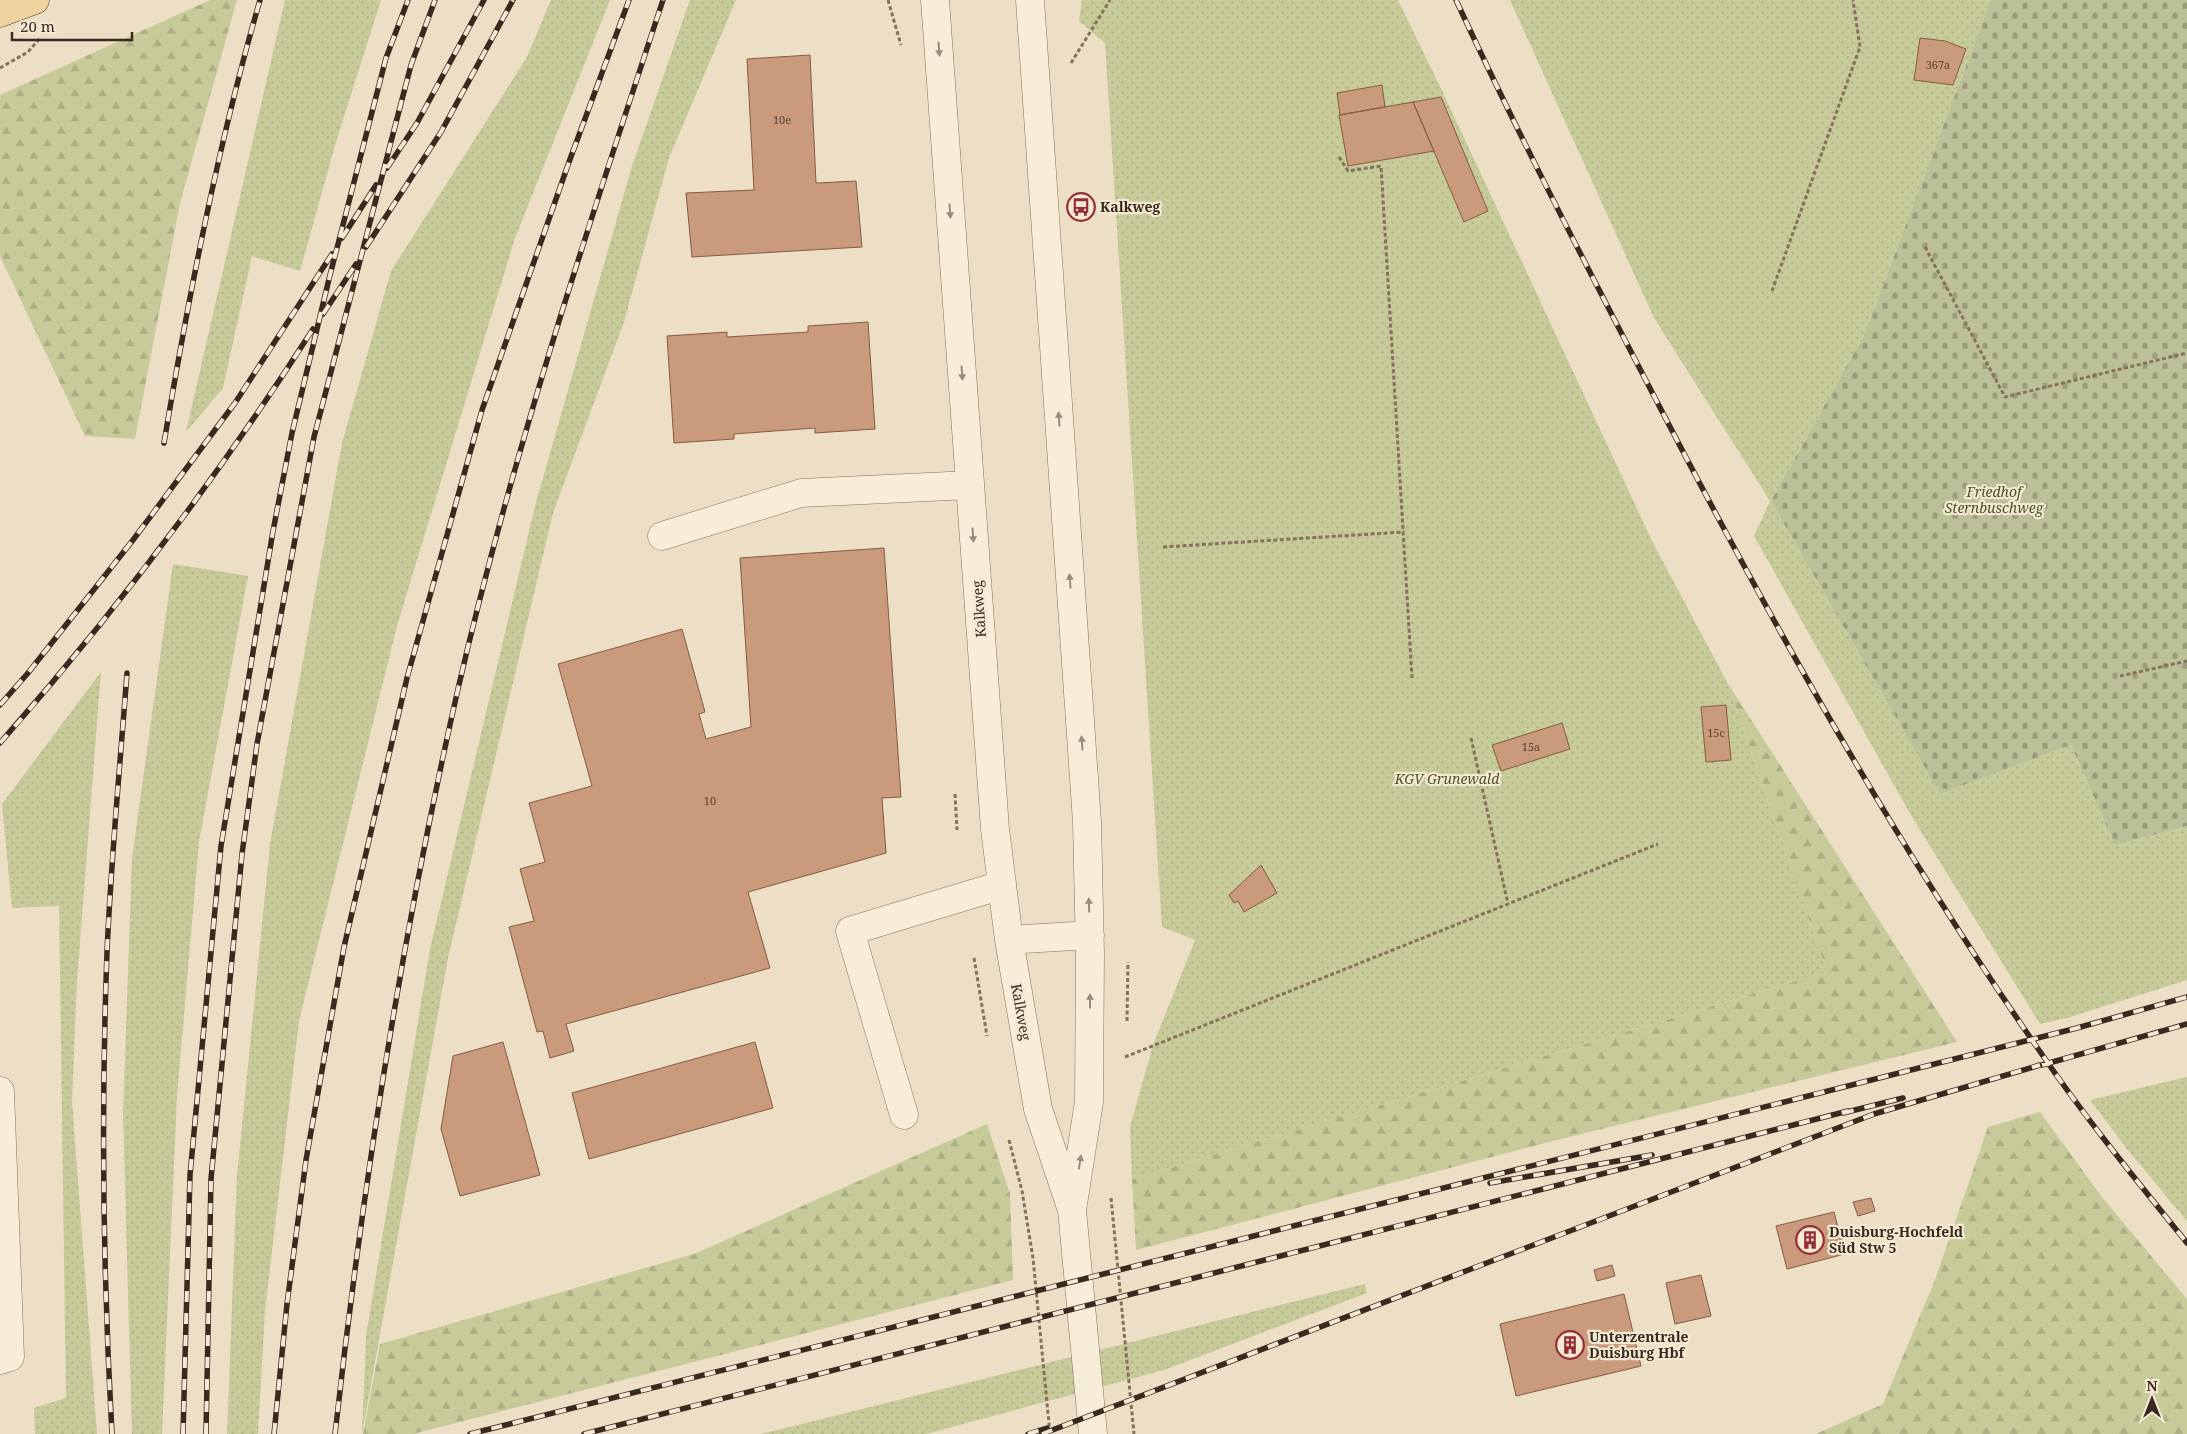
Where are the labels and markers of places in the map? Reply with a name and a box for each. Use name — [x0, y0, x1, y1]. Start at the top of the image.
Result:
bus stop icon: Kalkweg — [1066, 192, 1096, 222]
place label: Kalkweg — [1100, 197, 1161, 216]
place label: Duisburg-Hochfeld Süd Stw 5 — [1829, 1222, 1963, 1257]
building icon: Duisburg-Hochfeld Süd Stw 5 — [1795, 1225, 1825, 1255]
place label: Unterzentrale Duisburg Hbf — [1589, 1327, 1689, 1362]
building icon: Unterzentrale Duisburg Hbf — [1555, 1330, 1585, 1360]

